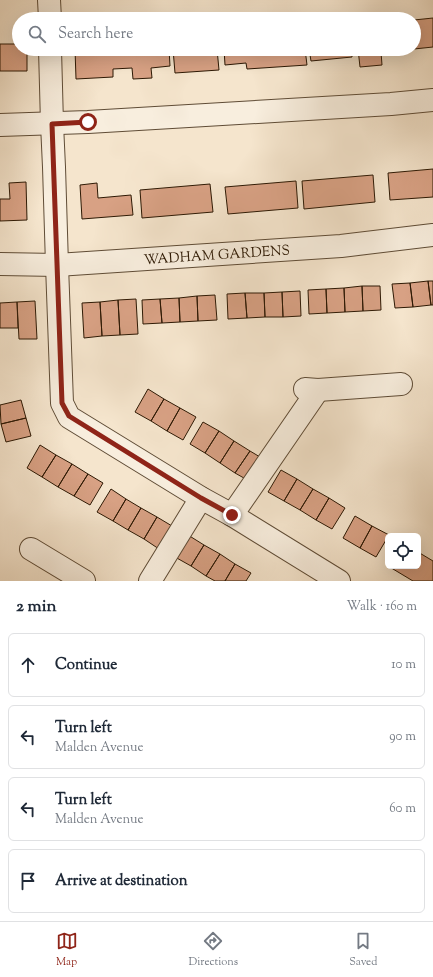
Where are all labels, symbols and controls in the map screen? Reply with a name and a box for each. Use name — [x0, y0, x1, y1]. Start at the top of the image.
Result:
search box — [12, 12, 421, 56]
icon: search — [26, 23, 48, 45]
text: Search here — [58, 24, 133, 45]
route start — [79, 113, 97, 131]
street label: WADHAM GARDENS — [143, 241, 290, 271]
route end — [223, 506, 241, 524]
map controls — [385, 533, 421, 569]
button: locate — [385, 533, 421, 569]
text: 2 min — [16, 595, 57, 619]
text: Walk · 160 m — [346, 598, 417, 616]
icon: ahead — [17, 654, 39, 676]
text: Continue — [55, 655, 117, 676]
text: 10 m — [391, 656, 416, 674]
text: Turn left — [55, 718, 112, 739]
icon: left — [17, 726, 39, 748]
text: 90 m — [389, 728, 416, 746]
text: Malden Avenue — [55, 739, 144, 757]
text: Turn left — [55, 790, 112, 811]
icon: left — [17, 798, 39, 820]
text: 60 m — [389, 800, 416, 818]
text: Malden Avenue — [55, 811, 144, 829]
icon: arrive — [17, 870, 39, 892]
text: Arrive at destination — [55, 871, 188, 892]
tab: Map — [56, 930, 78, 970]
tab: Directions — [189, 930, 238, 970]
tab: Saved — [349, 930, 377, 970]

